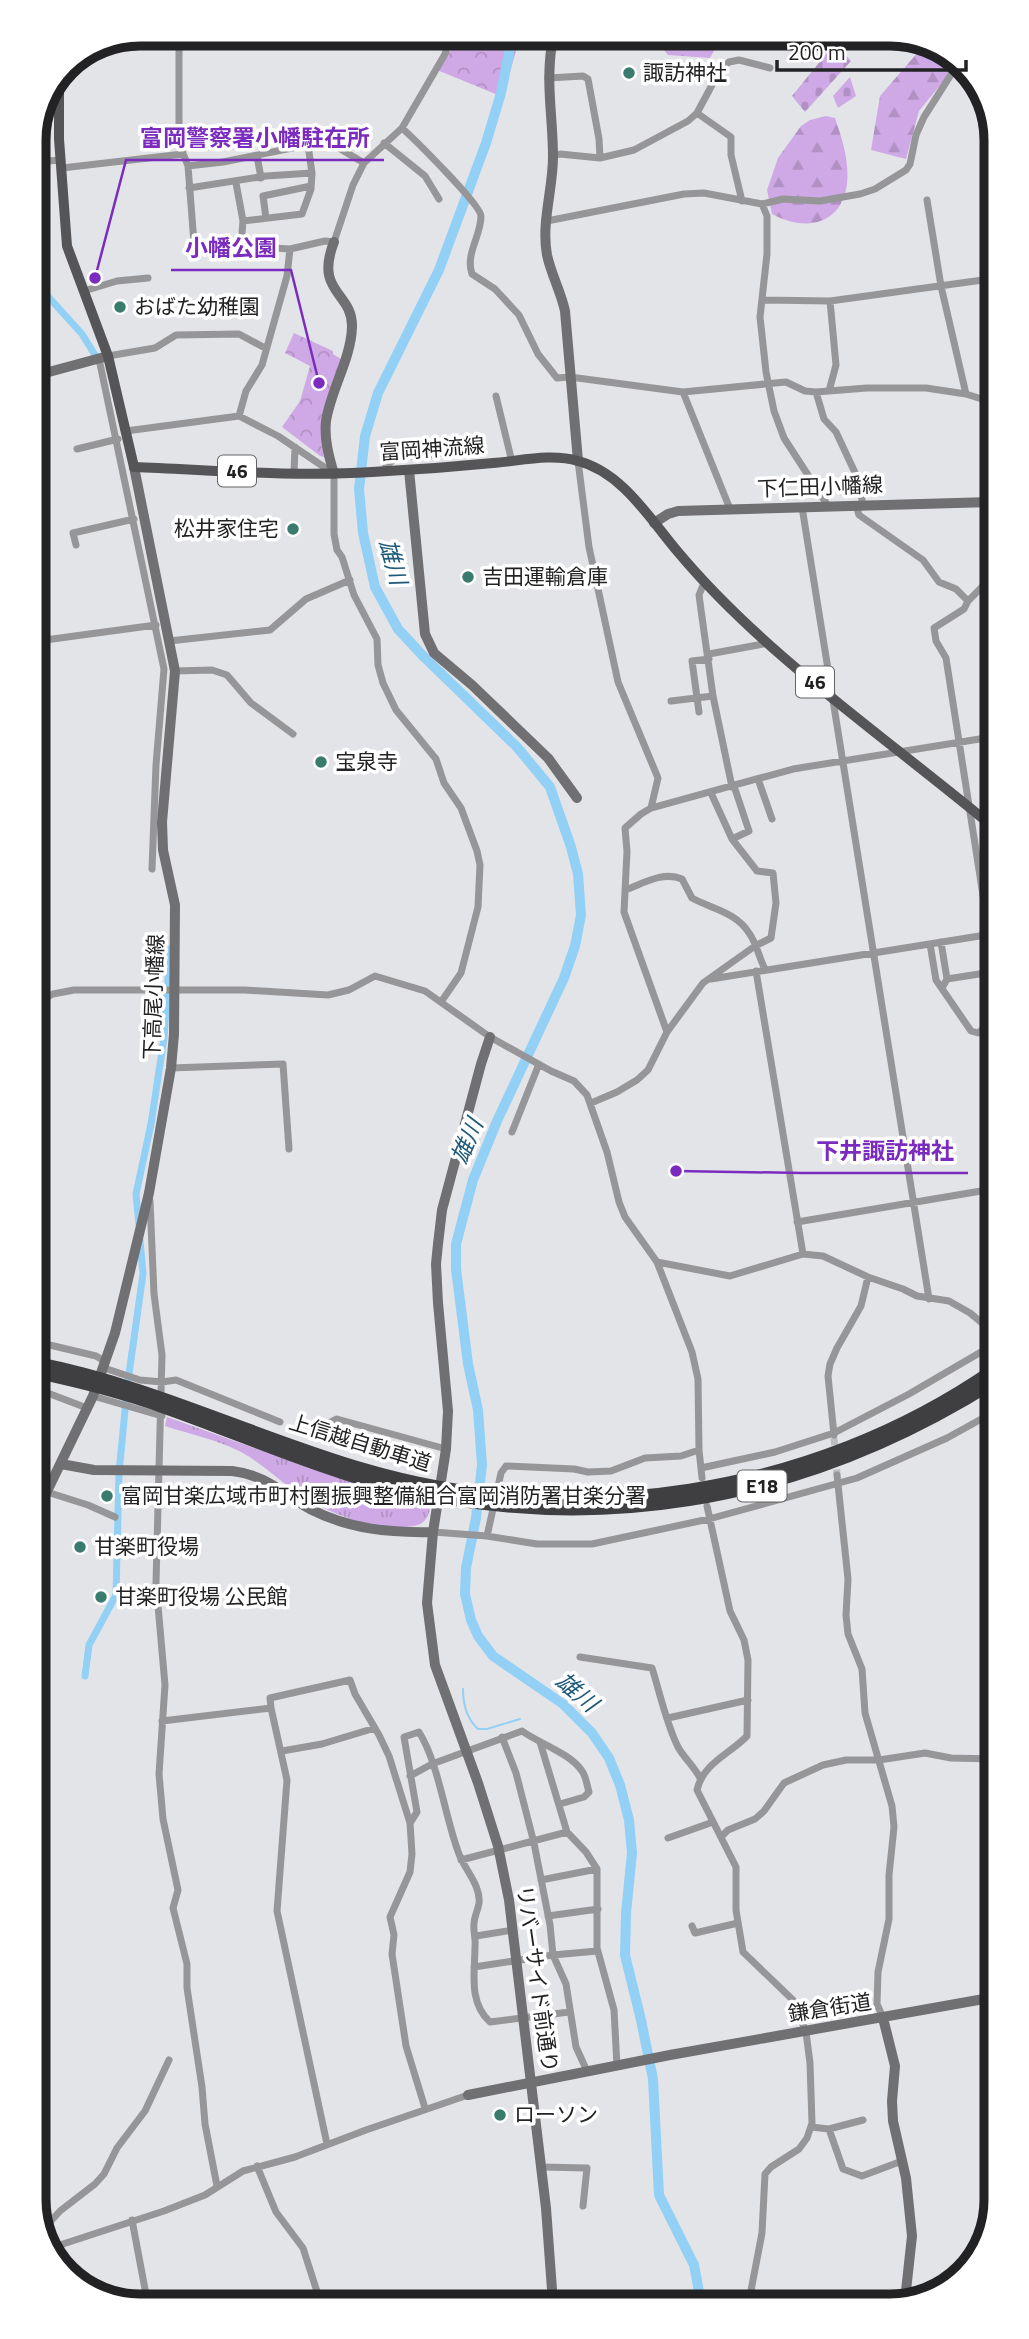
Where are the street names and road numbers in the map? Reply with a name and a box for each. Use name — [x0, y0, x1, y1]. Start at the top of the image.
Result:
street label: 富岡神流線 — [378, 428, 485, 468]
road number: 46 — [218, 456, 256, 486]
street label: 下仁田小幡線 — [756, 468, 883, 504]
road number: 46 — [796, 666, 834, 698]
street label: 下高尾小幡線 — [135, 933, 171, 1060]
street label: 上信越自動車道 — [285, 1405, 435, 1479]
road number: E18 — [738, 1470, 786, 1502]
street label: リバーサイド前通り — [509, 1883, 567, 2074]
street label: 鎌倉街道 — [786, 1985, 874, 2029]

